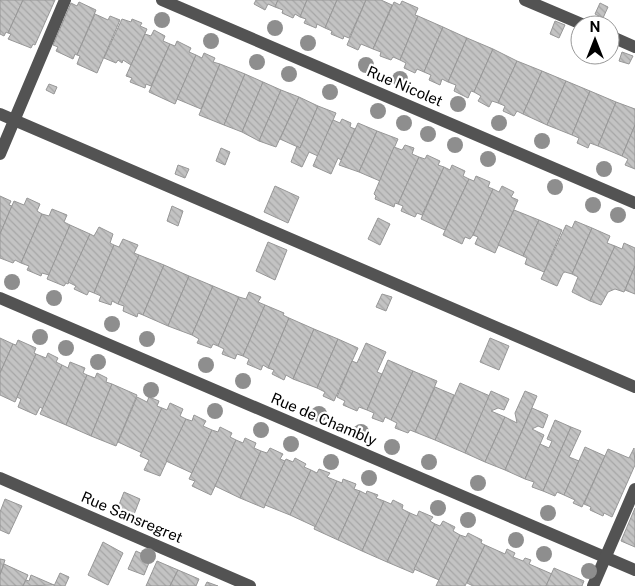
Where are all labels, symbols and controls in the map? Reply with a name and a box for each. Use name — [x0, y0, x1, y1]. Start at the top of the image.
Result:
north arrow — [570, 15, 620, 65]
text: N — [590, 19, 600, 35]
street label: Rue Nicolet — [365, 62, 446, 110]
street label: Rue de Chambly — [269, 389, 379, 449]
street label: Rue Sansregret — [79, 488, 185, 546]

